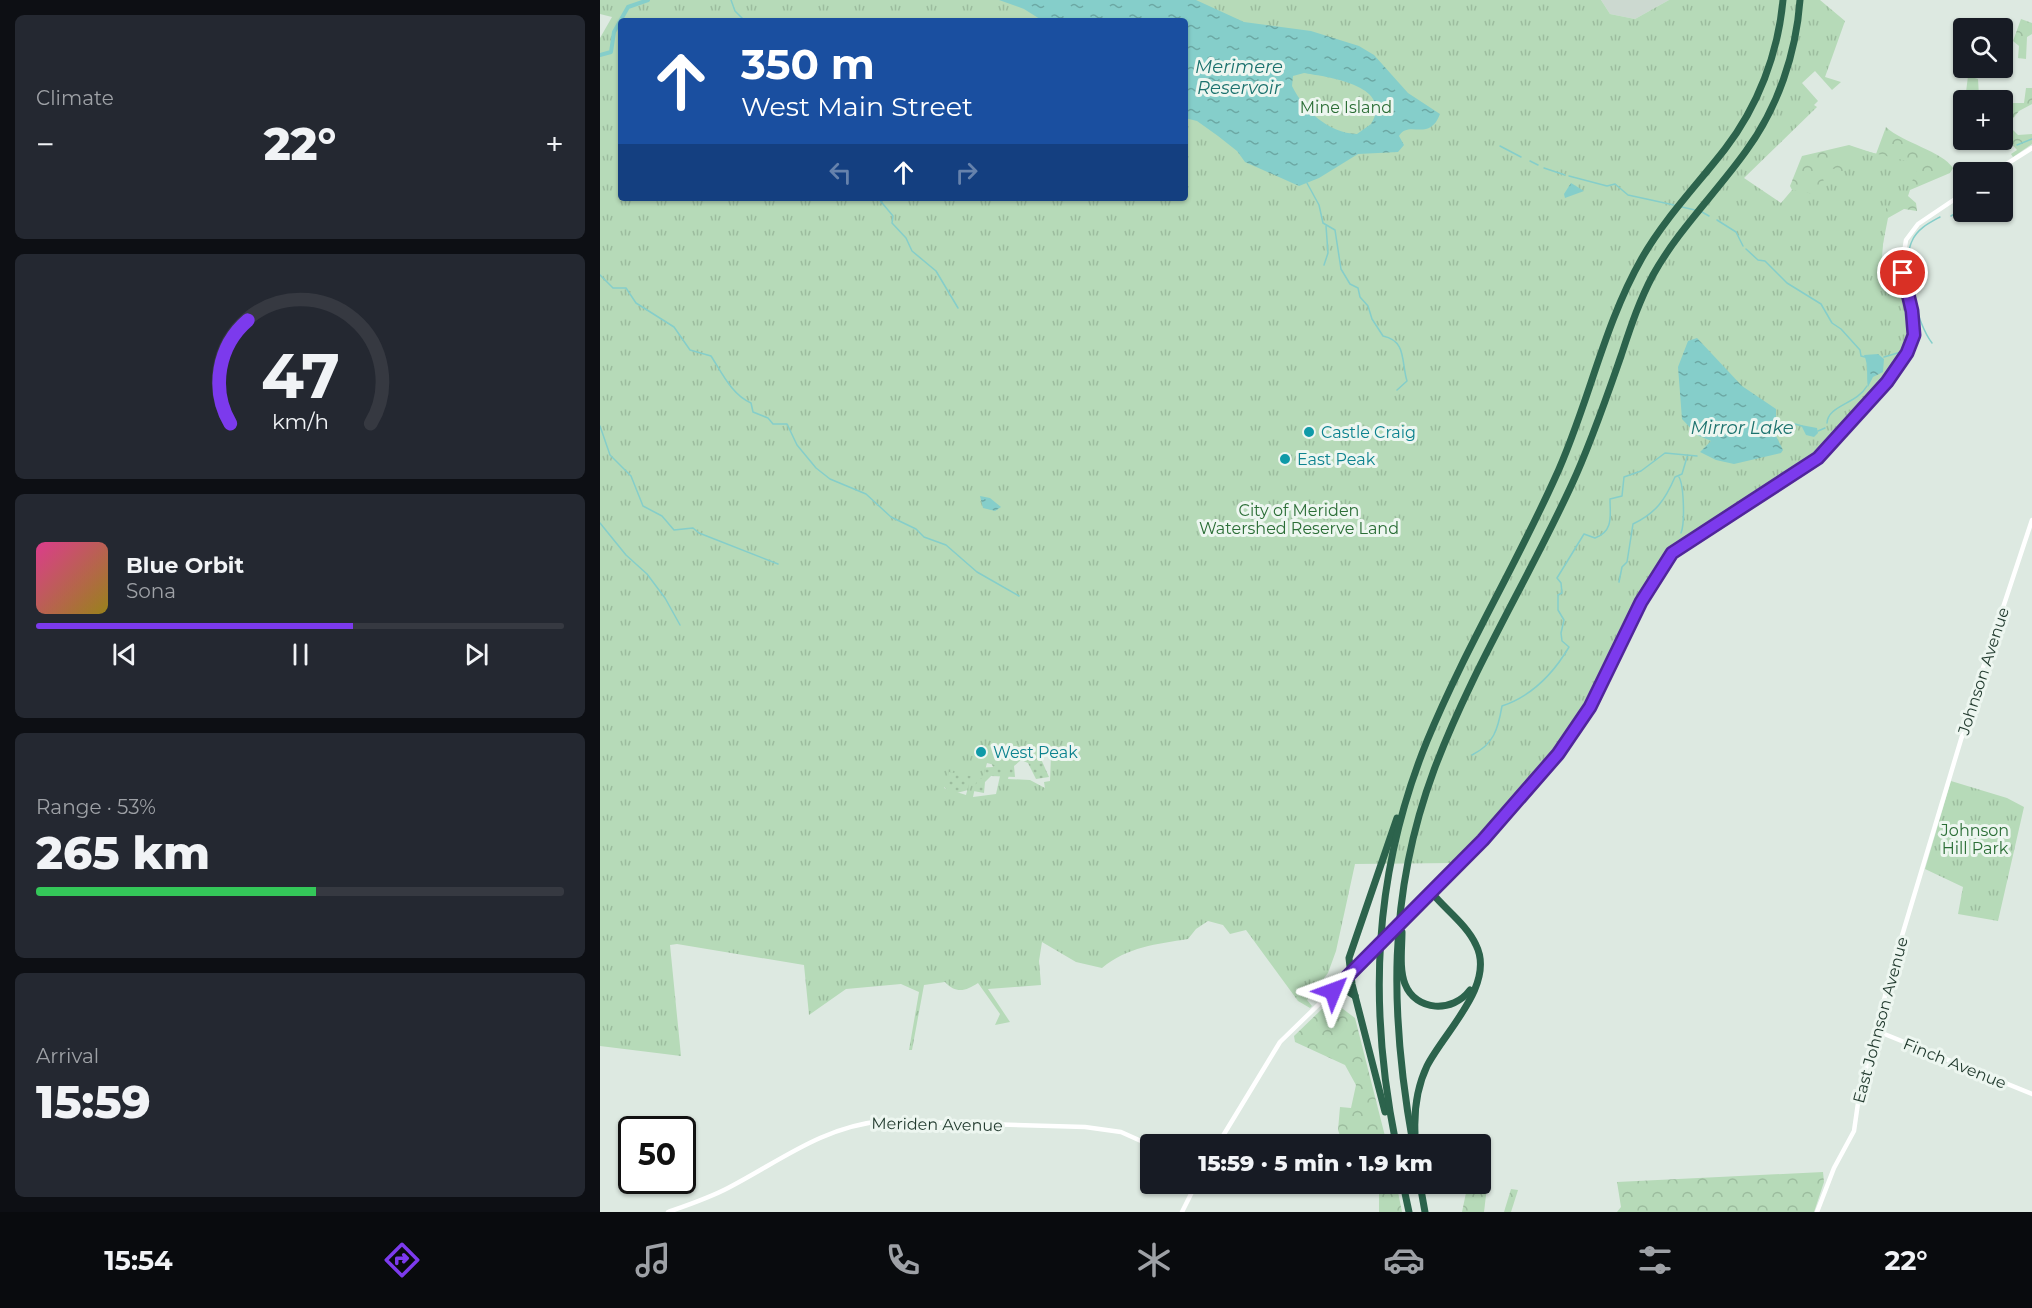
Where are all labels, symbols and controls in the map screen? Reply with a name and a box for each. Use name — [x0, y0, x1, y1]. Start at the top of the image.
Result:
map controls — [1953, 18, 2013, 222]
button: search — [1953, 18, 2013, 78]
text: 350 m — [741, 38, 875, 90]
icon: ahead — [642, 42, 720, 120]
water label: Merimere Reservoir — [1195, 56, 1283, 99]
text: Climate — [36, 86, 114, 110]
text: West Main Street — [741, 90, 973, 123]
button: + — [1953, 90, 2013, 150]
park label: Mine Island — [1300, 98, 1392, 117]
text: 22° — [264, 116, 336, 171]
text: − — [36, 124, 55, 164]
text: + — [545, 124, 564, 164]
icon: left — [824, 156, 857, 189]
icon: ahead — [887, 156, 920, 189]
icon: right — [950, 156, 983, 189]
button: − — [1953, 162, 2013, 222]
pin — [1877, 247, 1928, 298]
icon: arrive — [1886, 256, 1919, 289]
text: 47 — [260, 338, 340, 414]
text: km/h — [271, 408, 329, 434]
water label: Mirror Lake — [1690, 417, 1794, 439]
place label: Castle Craig — [1321, 423, 1416, 442]
marker: Castle Craig — [1302, 425, 1316, 439]
place label: East Peak — [1297, 450, 1376, 469]
marker: East Peak — [1278, 452, 1292, 466]
park label: City of Meriden Watershed Reserve Land — [1199, 501, 1399, 538]
text: Blue Orbit — [126, 552, 244, 579]
text: Sona — [126, 579, 176, 603]
street label: Johnson Avenue — [1954, 605, 2013, 738]
icon: previous — [108, 638, 141, 671]
icon: pause — [284, 638, 317, 671]
icon: next — [460, 638, 493, 671]
place label: West Peak — [993, 743, 1078, 762]
marker: West Peak — [974, 745, 988, 759]
text: Range · 53% — [36, 795, 156, 819]
park label: Johnson Hill Park — [1940, 821, 2009, 858]
text: 265 km — [36, 825, 210, 880]
street label: East Johnson Avenue — [1849, 935, 1912, 1105]
position arrow — [1301, 959, 1365, 1023]
street label: Finch Avenue — [1900, 1034, 2009, 1093]
text: Arrival — [36, 1044, 99, 1068]
text: 15:59 — [36, 1074, 151, 1129]
street label: Meriden Avenue — [871, 1114, 1003, 1135]
speed limit sign: 50 — [618, 1116, 696, 1194]
text: 15:59 · 5 min · 1.9 km — [1198, 1150, 1433, 1177]
icon: directions — [381, 1239, 423, 1281]
icon: music — [632, 1239, 674, 1281]
icon: phone — [882, 1239, 924, 1281]
icon: climate — [1133, 1239, 1175, 1281]
icon: car — [1383, 1239, 1425, 1281]
icon: filters — [1634, 1239, 1676, 1281]
text: 15:54 — [104, 1244, 173, 1277]
text: 22° — [1885, 1244, 1928, 1277]

